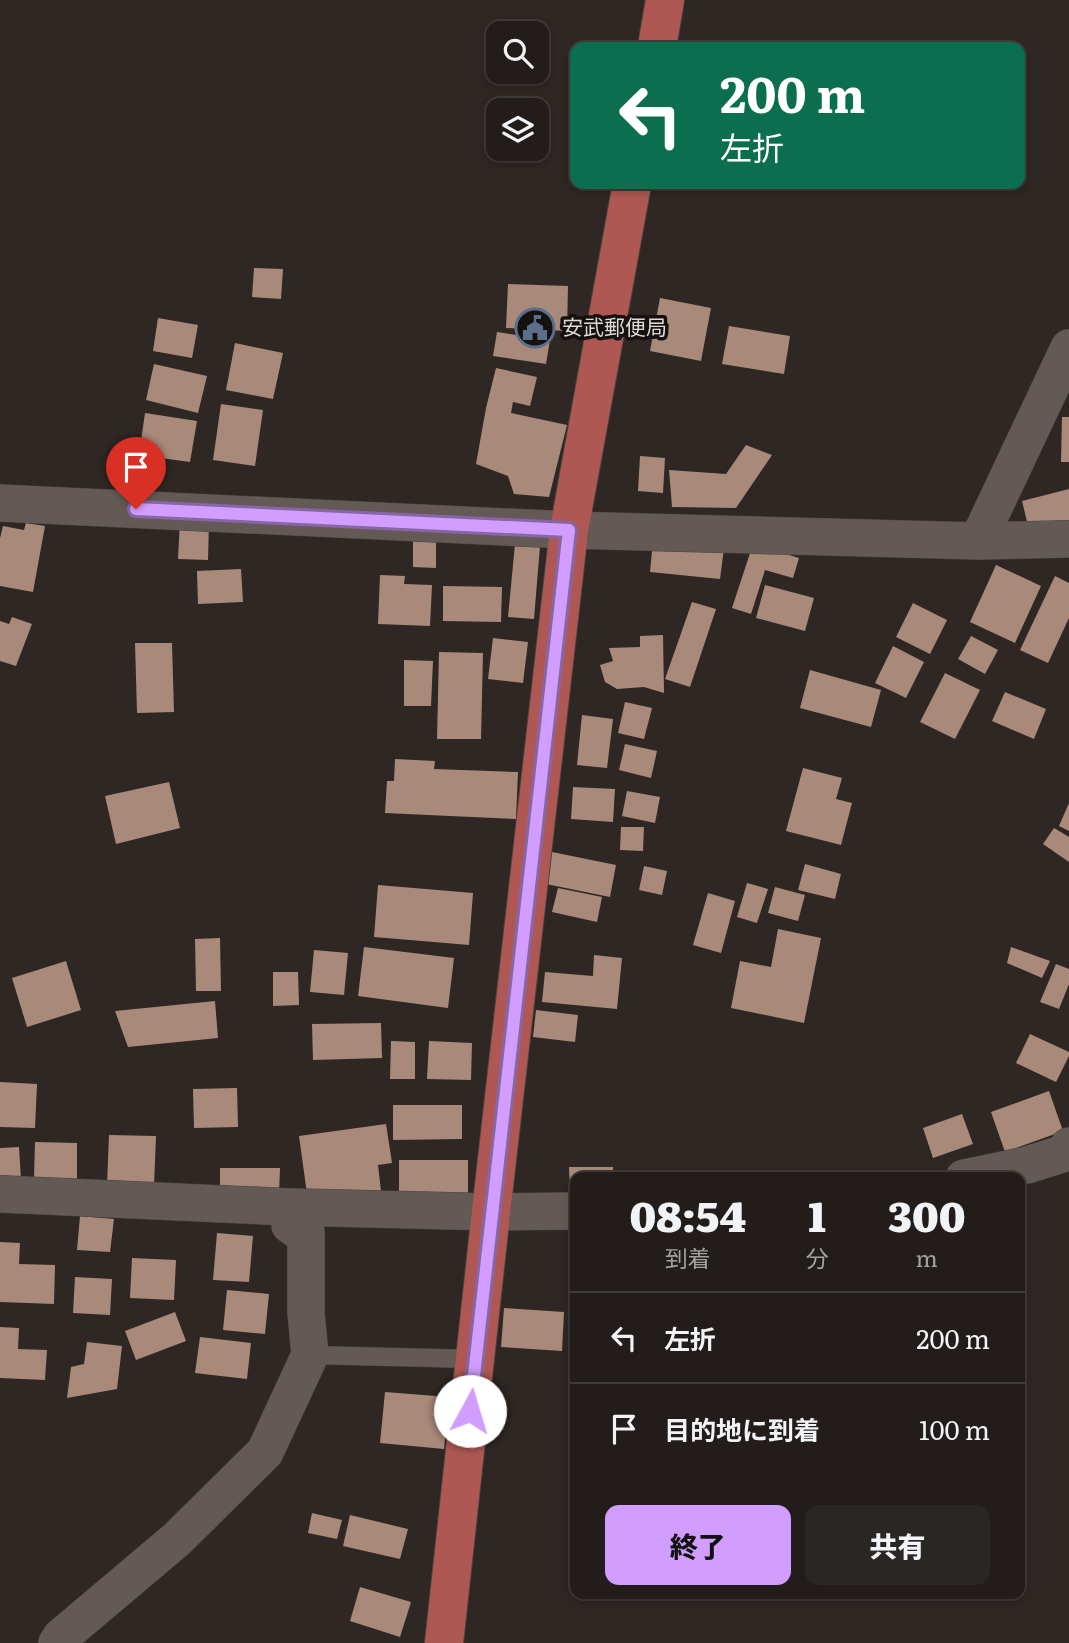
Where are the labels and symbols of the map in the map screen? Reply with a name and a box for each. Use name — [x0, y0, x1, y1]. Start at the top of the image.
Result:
public building icon: 安武郵便局 — [514, 307, 556, 349]
place label: 安武郵便局 — [562, 310, 667, 341]
pin — [106, 437, 166, 509]
position arrow — [433, 1374, 507, 1448]

